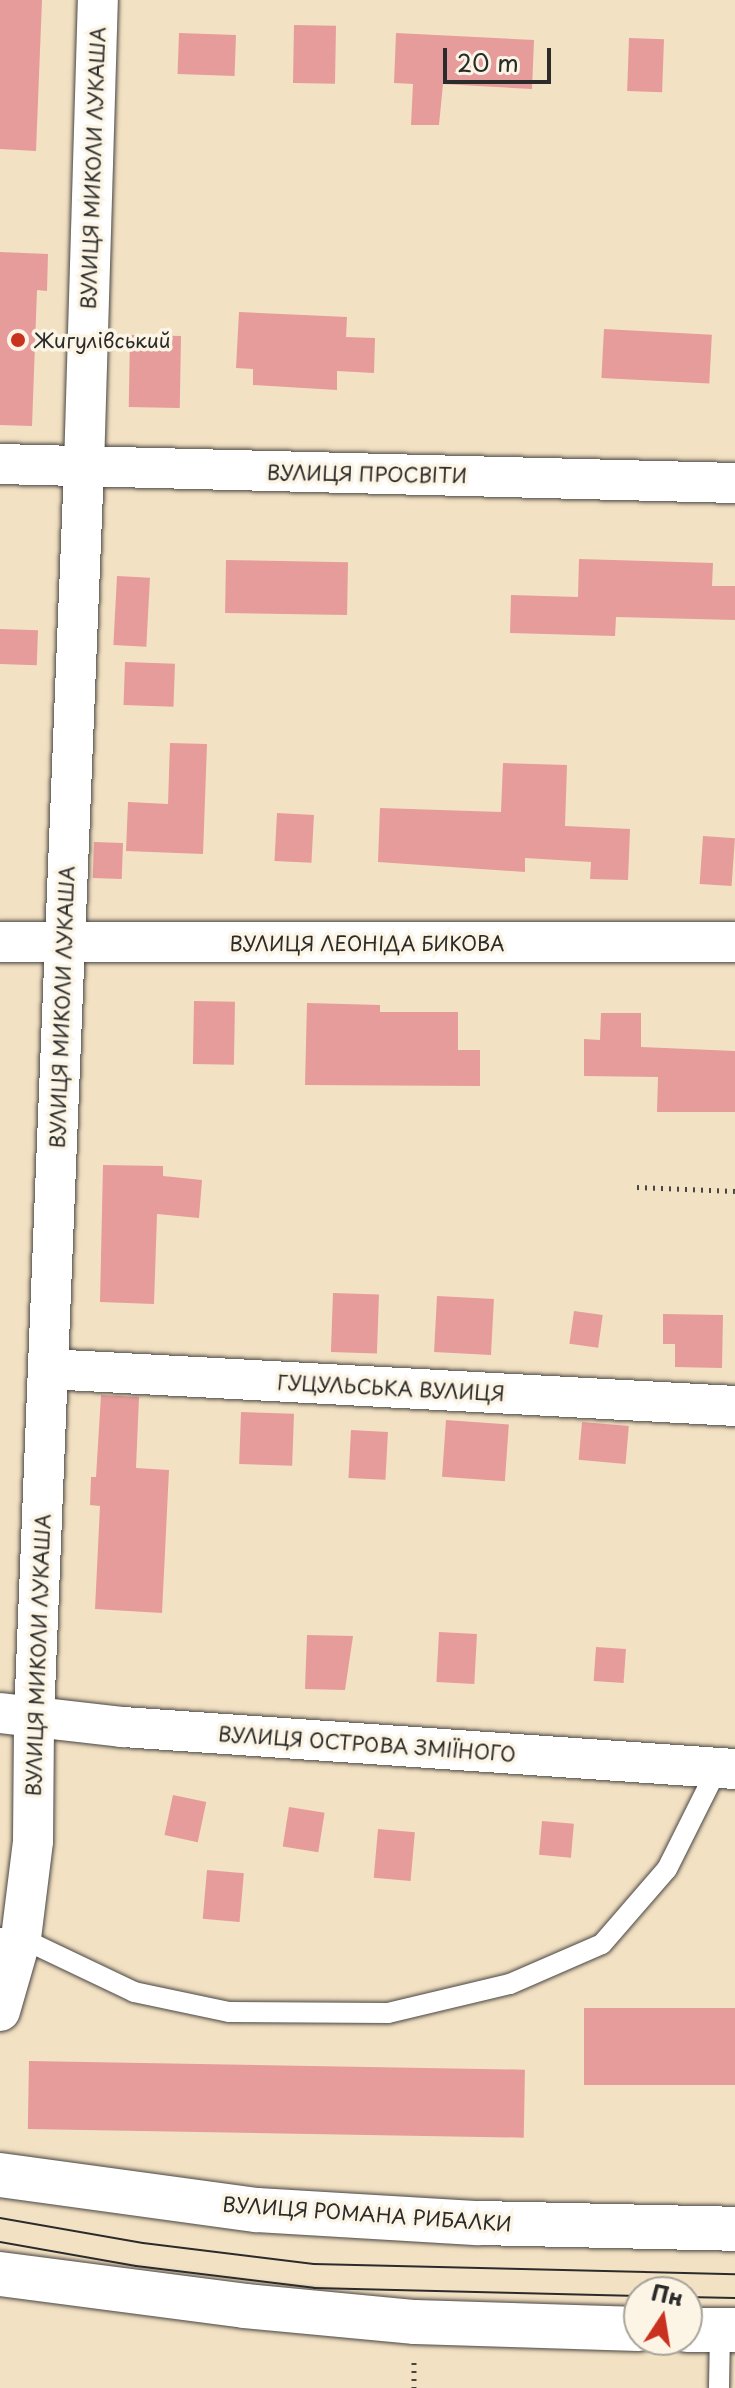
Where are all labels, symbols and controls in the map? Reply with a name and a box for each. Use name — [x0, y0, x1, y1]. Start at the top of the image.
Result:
street label: ВУЛИЦЯ МИКОЛИ ЛУКАША — [76, 25, 110, 311]
scale bar — [447, 32, 555, 82]
text: 20 m — [457, 44, 519, 80]
place label: Жигулівський — [34, 328, 170, 352]
marker: Жигулівський — [9, 331, 27, 349]
street label: ВУЛИЦЯ ПРОСВІТИ — [266, 460, 468, 488]
street label: ВУЛИЦЯ МИКОЛИ ЛУКАША — [45, 864, 79, 1150]
street label: ВУЛИЦЯ ЛЕОНІДА БИКОВА — [228, 931, 506, 955]
street label: ГУЦУЛЬСЬКА ВУЛИЦЯ — [277, 1370, 505, 1406]
street label: ВУЛИЦЯ МИКОЛИ ЛУКАША — [21, 1512, 55, 1798]
street label: ВУЛИЦЯ ОСТРОВА ЗМІЇНОГО — [217, 1722, 517, 1766]
street label: ВУЛИЦЯ РОМАНА РИБАЛКИ — [222, 2192, 512, 2236]
text: Пн — [649, 2275, 687, 2313]
north arrow — [623, 2276, 703, 2356]

